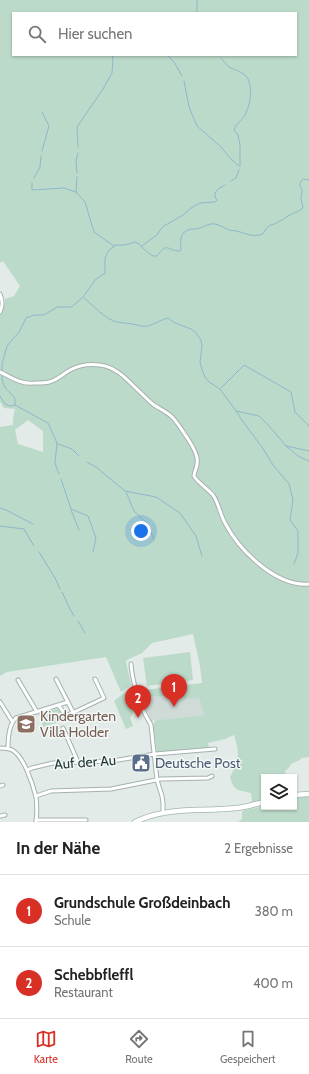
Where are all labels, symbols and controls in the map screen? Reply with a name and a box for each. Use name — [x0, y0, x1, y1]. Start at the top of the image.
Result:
search box — [12, 12, 297, 56]
icon: search — [26, 23, 48, 45]
text: Hier suchen — [58, 25, 133, 43]
your location — [131, 521, 151, 541]
pin: 1 — [161, 674, 187, 707]
pin: 2 — [125, 685, 151, 718]
place label: Kindergarten Villa Holder — [40, 707, 116, 741]
school or university icon: Kindergarten Villa Holder — [15, 713, 37, 735]
street label: Auf der Au — [54, 751, 116, 773]
public building icon: Deutsche Post — [130, 752, 152, 774]
place label: Deutsche Post — [155, 754, 241, 772]
map controls — [261, 774, 297, 810]
button: layers — [261, 774, 297, 810]
text: In der Nähe — [16, 838, 100, 858]
text: 2 Ergebnisse — [224, 840, 293, 856]
text: Grundschule Großdeinbach — [54, 894, 230, 912]
text: 1 — [27, 903, 31, 919]
text: 380 m — [255, 903, 293, 919]
text: Schule — [54, 912, 91, 928]
text: Schebbfleffl — [54, 966, 133, 984]
text: 2 — [26, 975, 32, 991]
text: 400 m — [253, 975, 293, 991]
text: Restaurant — [54, 984, 113, 1000]
tab: Karte — [34, 1028, 58, 1066]
tab: Route — [125, 1028, 153, 1066]
tab: Gespeichert — [220, 1028, 275, 1066]

